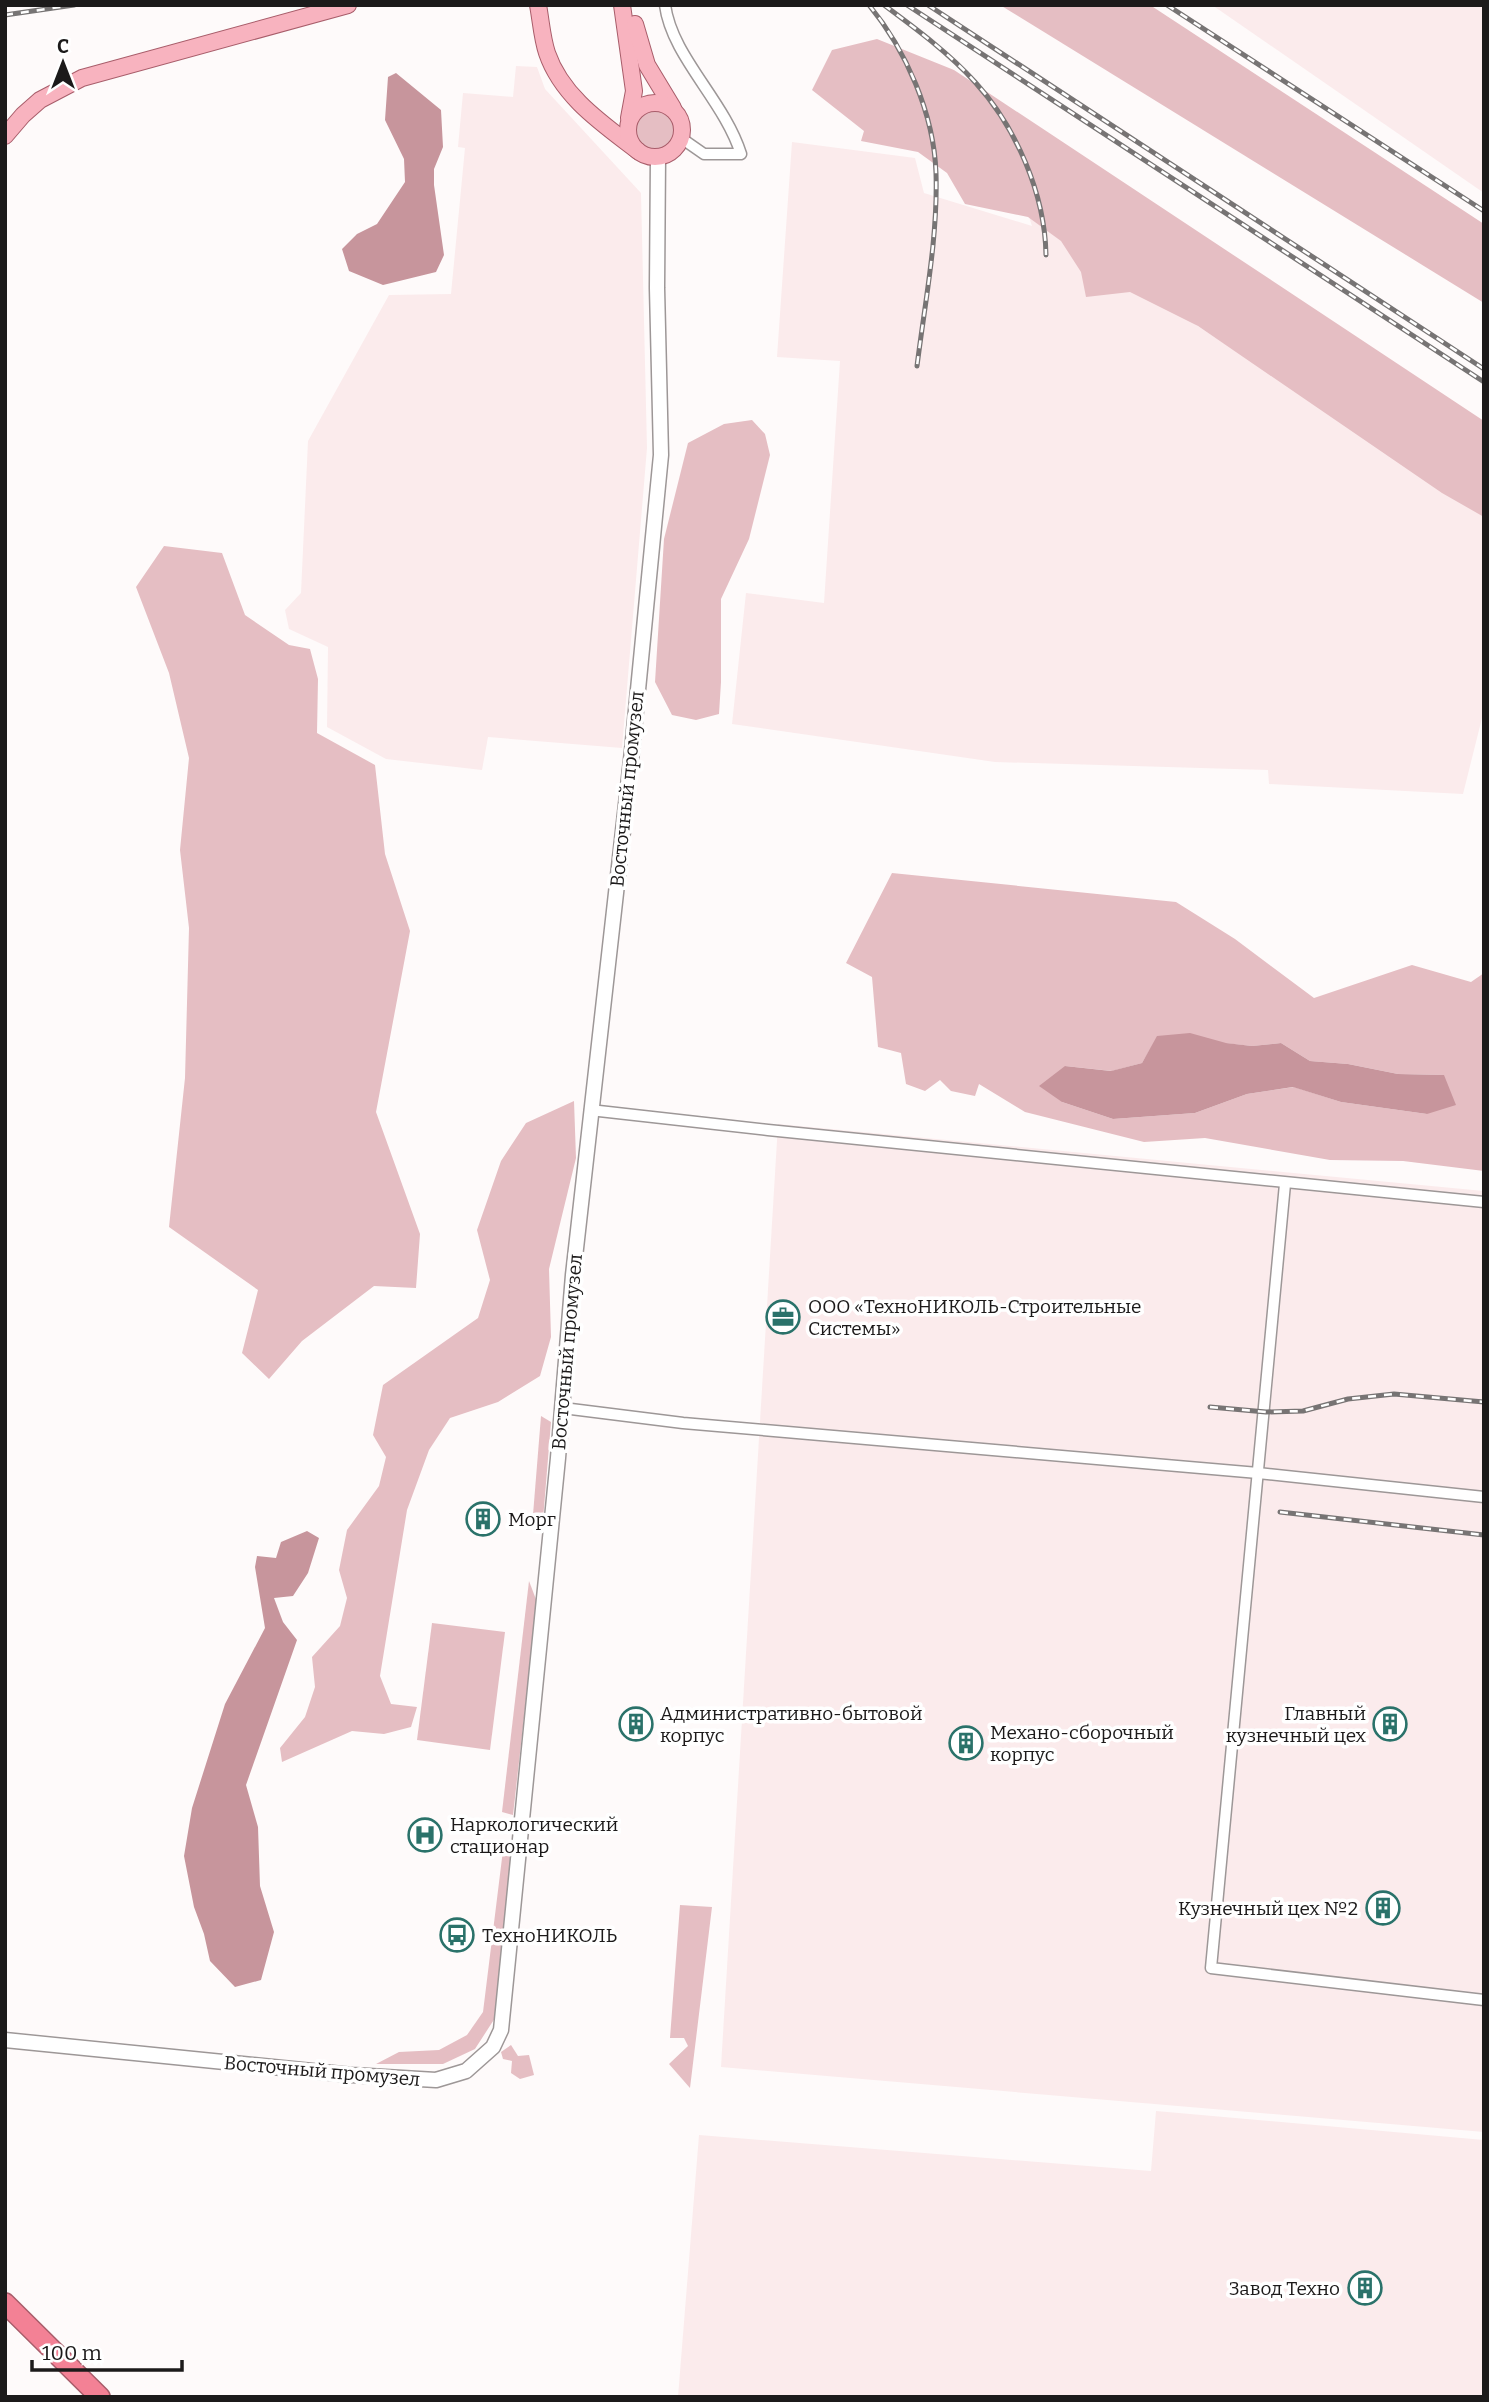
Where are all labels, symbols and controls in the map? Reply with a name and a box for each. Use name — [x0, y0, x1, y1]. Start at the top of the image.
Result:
north arrow — [28, 28, 98, 98]
text: С — [57, 35, 69, 58]
street label: Восточный промузел — [605, 690, 649, 888]
street label: Восточный промузел — [547, 1253, 587, 1451]
place label: ООО «ТехноНИКОЛЬ-Строительные Системы» — [808, 1295, 1142, 1340]
office icon: ООО «ТехноНИКОЛЬ-Строительные Системы» — [764, 1298, 802, 1336]
building icon: Морг — [464, 1500, 502, 1538]
place label: Морг — [508, 1508, 556, 1531]
place label: Административно-бытовой корпус — [660, 1702, 922, 1747]
place label: Главный кузнечный цех — [1226, 1702, 1366, 1747]
building icon: Административно-бытовой корпус — [617, 1705, 655, 1743]
building icon: Главный кузнечный цех — [1371, 1705, 1409, 1743]
place label: Механо-сборочный корпус — [990, 1721, 1174, 1766]
building icon: Механо-сборочный корпус — [947, 1724, 985, 1762]
place label: Наркологический стационар — [450, 1813, 618, 1858]
hospital icon: Наркологический стационар — [406, 1816, 444, 1854]
building icon: Кузнечный цех №2 — [1364, 1889, 1402, 1927]
place label: Кузнечный цех №2 — [1178, 1897, 1358, 1920]
bus stop icon: ТехноНИКОЛЬ — [438, 1916, 476, 1954]
place label: ТехноНИКОЛЬ — [482, 1924, 617, 1947]
street label: Восточный промузел — [223, 2051, 421, 2091]
building icon: Завод Техно — [1346, 2269, 1384, 2307]
place label: Завод Техно — [1229, 2277, 1340, 2300]
scale bar — [32, 2328, 182, 2372]
text: 100 m — [42, 2340, 102, 2366]

